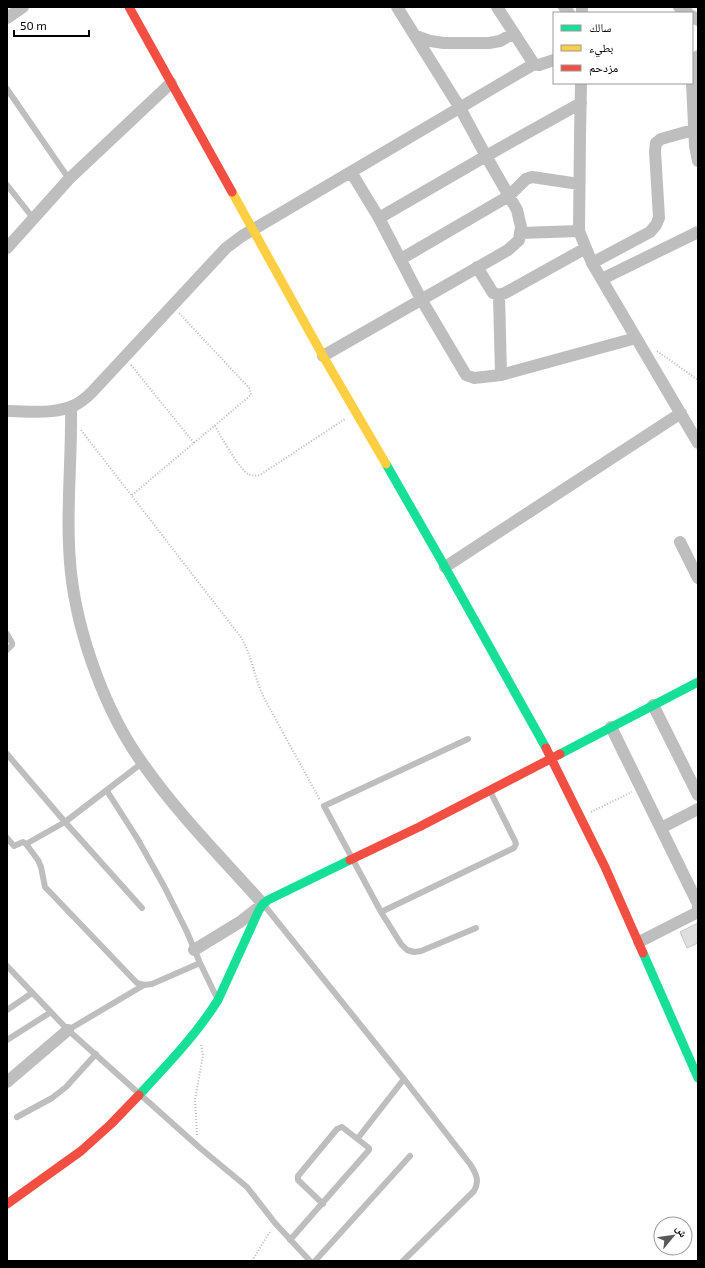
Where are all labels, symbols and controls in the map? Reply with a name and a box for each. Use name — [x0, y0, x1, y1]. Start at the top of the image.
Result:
scale bar — [14, 12, 89, 38]
legend — [553, 12, 693, 84]
text: 50 m — [20, 18, 47, 32]
text: سالك — [589, 20, 611, 34]
text: بطيء — [589, 40, 613, 58]
text: مزدحم — [589, 60, 618, 76]
north arrow — [653, 1216, 693, 1256]
text: ش — [672, 1223, 691, 1240]

